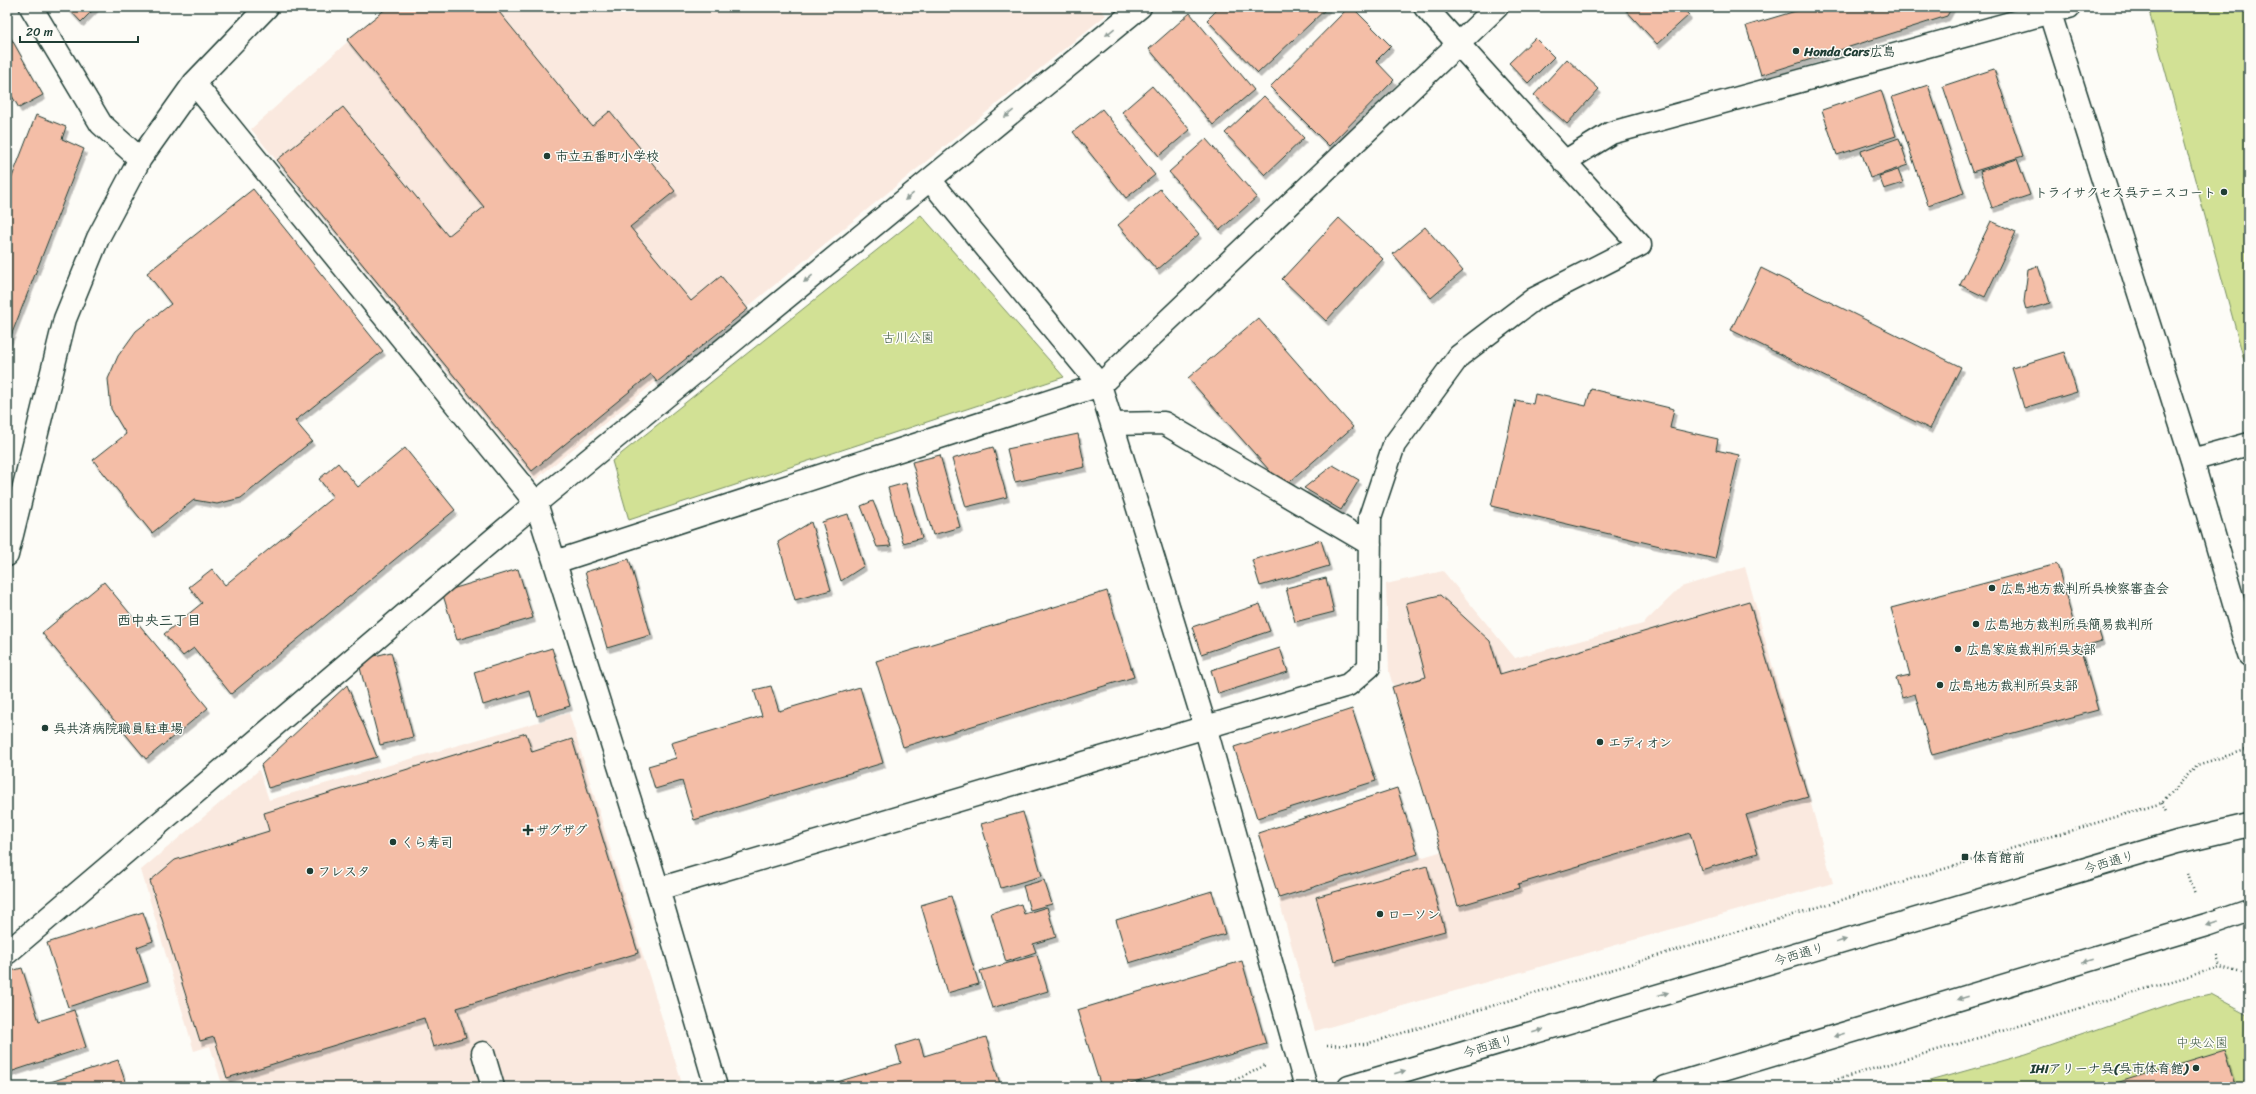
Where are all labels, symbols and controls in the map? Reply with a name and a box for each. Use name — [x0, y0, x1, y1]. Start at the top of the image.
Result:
scale bar — [20, 18, 138, 44]
text: 20 m — [26, 21, 53, 43]
one-way arrow — [1104, 27, 1115, 36]
place label: Honda Cars広島 — [1803, 40, 1896, 63]
marker: Honda Cars広島 — [1791, 46, 1801, 56]
one-way arrow — [1004, 110, 1015, 119]
place label: 市立五番町小学校 — [555, 145, 659, 168]
marker: 市立五番町小学校 — [542, 151, 552, 161]
place label: トライサクセス呉テニスコート — [2035, 181, 2216, 204]
marker: トライサクセス呉テニスコート — [2219, 187, 2229, 197]
one-way arrow — [903, 192, 914, 201]
one-way arrow — [803, 275, 814, 284]
park label: 古川公園 — [882, 326, 934, 349]
place label: 広島地方裁判所呉検察審査会 — [2000, 577, 2169, 600]
marker: 広島地方裁判所呉検察審査会 — [1987, 583, 1997, 593]
district label: 西中央三丁目 — [117, 608, 201, 633]
place label: 広島地方裁判所呉簡易裁判所 — [1984, 613, 2153, 636]
marker: 広島地方裁判所呉簡易裁判所 — [1971, 619, 1981, 629]
place label: 広島家庭裁判所呉支部 — [1966, 638, 2096, 661]
marker: 広島家庭裁判所呉支部 — [1953, 644, 1963, 654]
place label: 広島地方裁判所呉支部 — [1948, 674, 2078, 697]
marker: 広島地方裁判所呉支部 — [1935, 680, 1945, 690]
place label: 呉共済病院職員駐車場 — [53, 717, 183, 740]
marker: 呉共済病院職員駐車場 — [40, 723, 50, 733]
place label: エディオン — [1608, 731, 1672, 754]
marker: エディオン — [1595, 737, 1605, 747]
place label: ザグザグ — [536, 819, 587, 842]
marker: ザグザグ — [523, 825, 533, 835]
place label: くら寿司 — [401, 831, 453, 854]
marker: くら寿司 — [388, 837, 398, 847]
street label: 今西通り — [2081, 844, 2137, 880]
place label: 体育館前 — [1973, 846, 2025, 869]
marker: 体育館前 — [1960, 852, 1970, 862]
place label: フレスタ — [318, 860, 370, 883]
marker: フレスタ — [305, 866, 315, 876]
place label: ローソン — [1388, 903, 1440, 926]
marker: ローソン — [1375, 909, 1385, 919]
one-way arrow — [2206, 920, 2218, 926]
street label: 今西通り — [1771, 936, 1827, 972]
one-way arrow — [1835, 938, 1847, 944]
one-way arrow — [2081, 958, 2093, 964]
one-way arrow — [1657, 991, 1669, 997]
one-way arrow — [1957, 995, 1969, 1001]
street label: 今西通り — [1460, 1028, 1516, 1064]
one-way arrow — [1532, 1028, 1544, 1034]
park label: 中央公園 — [2176, 1031, 2228, 1054]
one-way arrow — [1832, 1032, 1844, 1038]
place label: IHIアリーナ呉(呉市体育館) — [2029, 1057, 2189, 1080]
marker: IHIアリーナ呉(呉市体育館) — [2191, 1063, 2201, 1073]
one-way arrow — [1394, 1069, 1406, 1075]

